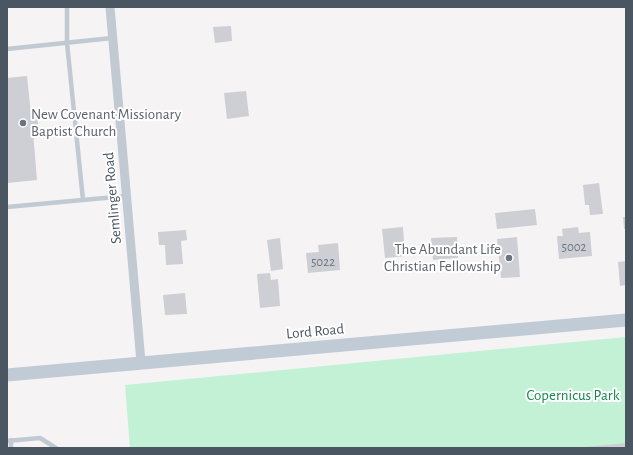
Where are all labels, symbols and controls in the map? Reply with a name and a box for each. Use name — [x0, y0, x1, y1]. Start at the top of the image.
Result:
place label: New Covenant Missionary Baptist Church — [31, 107, 182, 139]
marker: New Covenant Missionary Baptist Church — [18, 118, 28, 128]
street label: Semlinger Road — [101, 151, 124, 245]
house number: 5002 — [561, 241, 587, 254]
place label: The Abundant Life Christian Fellowship — [384, 242, 501, 274]
marker: The Abundant Life Christian Fellowship — [504, 253, 514, 263]
house number: 5022 — [311, 256, 335, 269]
street label: Lord Road — [285, 321, 345, 342]
park label: Copernicus Park — [527, 388, 620, 403]

